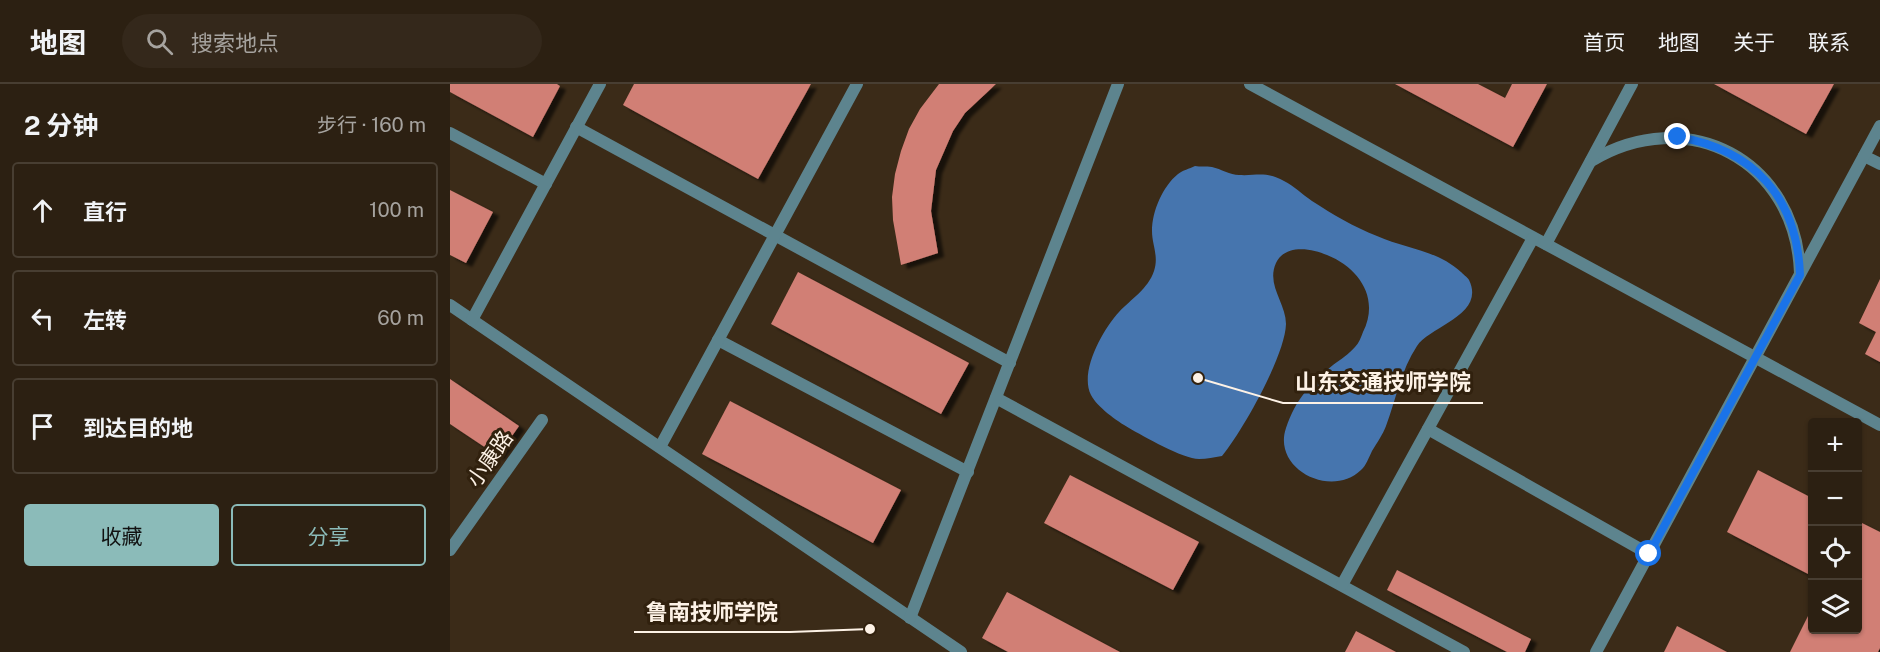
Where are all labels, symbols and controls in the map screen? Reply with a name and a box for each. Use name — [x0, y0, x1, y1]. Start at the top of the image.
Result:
search box — [122, 14, 542, 68]
icon: search — [143, 25, 176, 58]
text: 地图 — [30, 26, 86, 59]
text: 搜索地点 — [191, 30, 279, 56]
text: 首页 — [1583, 30, 1625, 55]
text: 地图 — [1658, 30, 1700, 55]
text: 关于 — [1733, 30, 1775, 55]
text: 联系 — [1808, 30, 1850, 55]
text: 2 分钟 — [24, 110, 98, 141]
text: 步行 · 160 m — [317, 113, 426, 137]
route end — [1664, 123, 1690, 149]
icon: ahead — [26, 194, 59, 227]
text: 100 m — [369, 198, 424, 222]
text: 直行 — [83, 199, 127, 225]
icon: left — [26, 302, 59, 335]
text: 60 m — [377, 306, 424, 330]
text: 左转 — [83, 307, 127, 333]
callout: 山东交通技师学院 — [1283, 363, 1483, 403]
text: 山东交通技师学院 — [1295, 369, 1471, 395]
icon: arrive — [26, 410, 59, 443]
text: 到达目的地 — [83, 415, 193, 441]
map controls — [1808, 418, 1862, 634]
button: + — [1808, 418, 1862, 472]
street label: 小康路 — [461, 426, 518, 492]
button: − — [1808, 472, 1862, 526]
button: 收藏 — [24, 504, 219, 566]
button: 分享 — [231, 504, 426, 566]
button: locate — [1808, 526, 1862, 580]
route start — [1635, 540, 1661, 566]
button: layers — [1808, 580, 1862, 634]
callout: 鲁南技师学院 — [634, 592, 790, 632]
text: 鲁南技师学院 — [646, 599, 778, 625]

